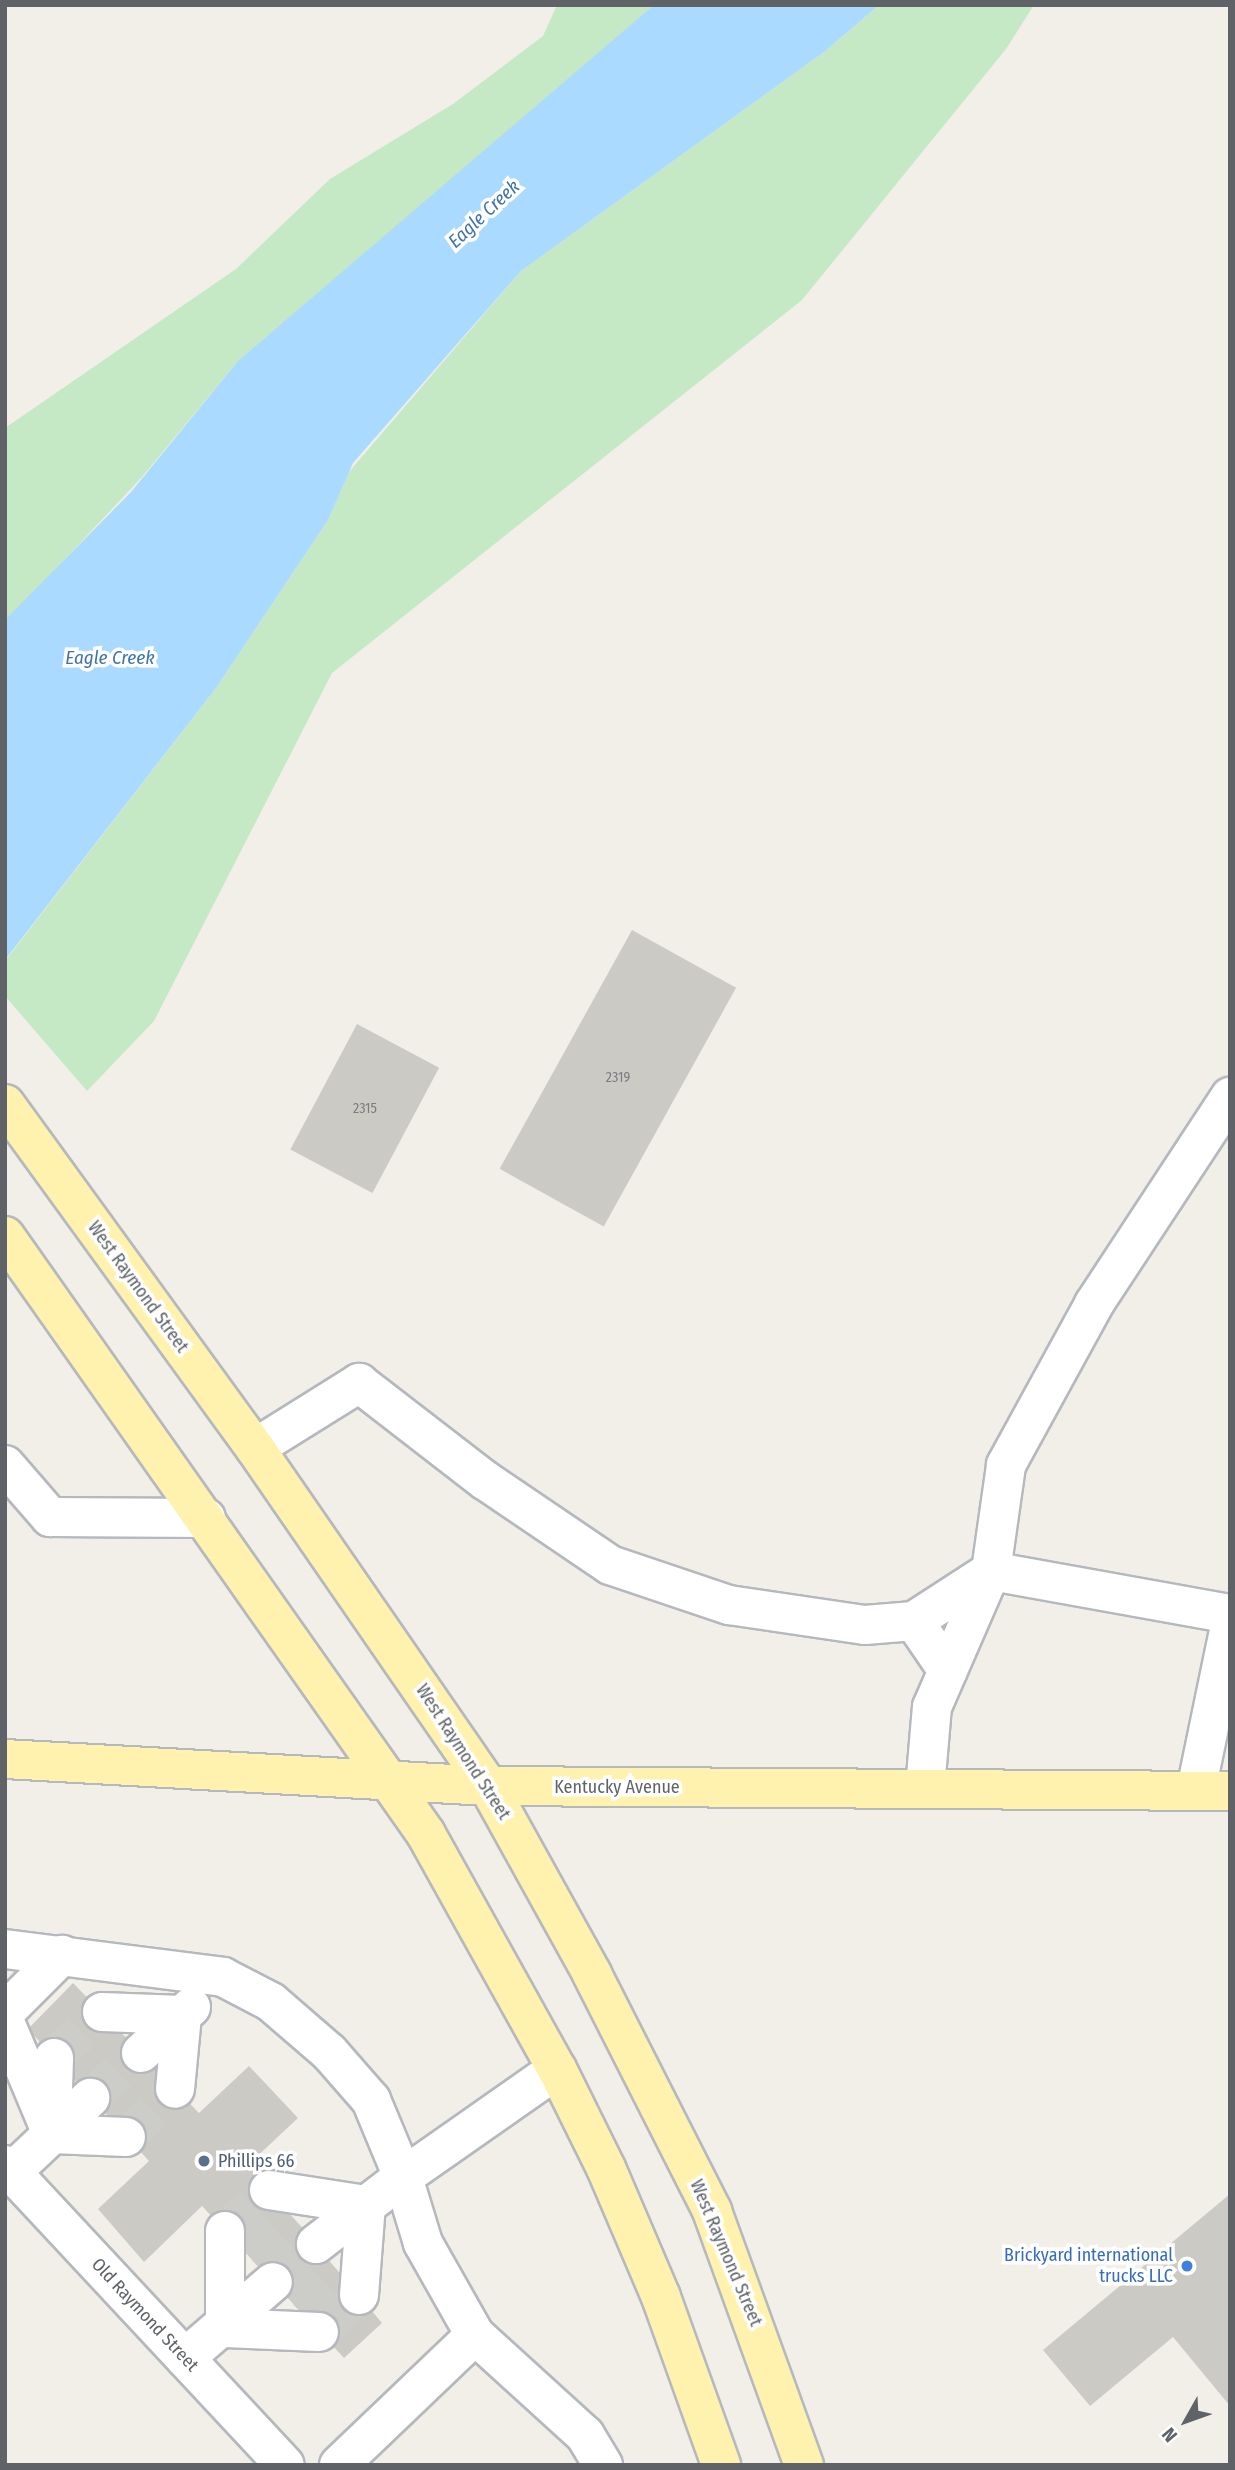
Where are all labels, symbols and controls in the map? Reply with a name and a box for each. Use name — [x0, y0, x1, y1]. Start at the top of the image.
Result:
water label: Eagle Creek — [444, 175, 524, 253]
water label: Eagle Creek — [65, 647, 155, 669]
house number: 2319 — [606, 1070, 630, 1086]
house number: 2315 — [353, 1101, 377, 1117]
street label: West Raymond Street — [83, 1217, 193, 1357]
street label: West Raymond Street — [411, 1680, 515, 1824]
street label: Kentucky Avenue — [554, 1776, 680, 1798]
place label: Phillips 66 — [218, 2150, 294, 2172]
marker: Phillips 66 — [196, 2153, 212, 2169]
street label: West Raymond Street — [685, 2176, 767, 2330]
place label: Brickyard international trucks LLC — [1004, 2245, 1173, 2288]
street label: Old Raymond Street — [87, 2254, 203, 2376]
marker: Brickyard international trucks LLC — [1179, 2258, 1195, 2274]
north arrow — [1151, 2386, 1221, 2456]
text: N — [1157, 2423, 1182, 2447]

